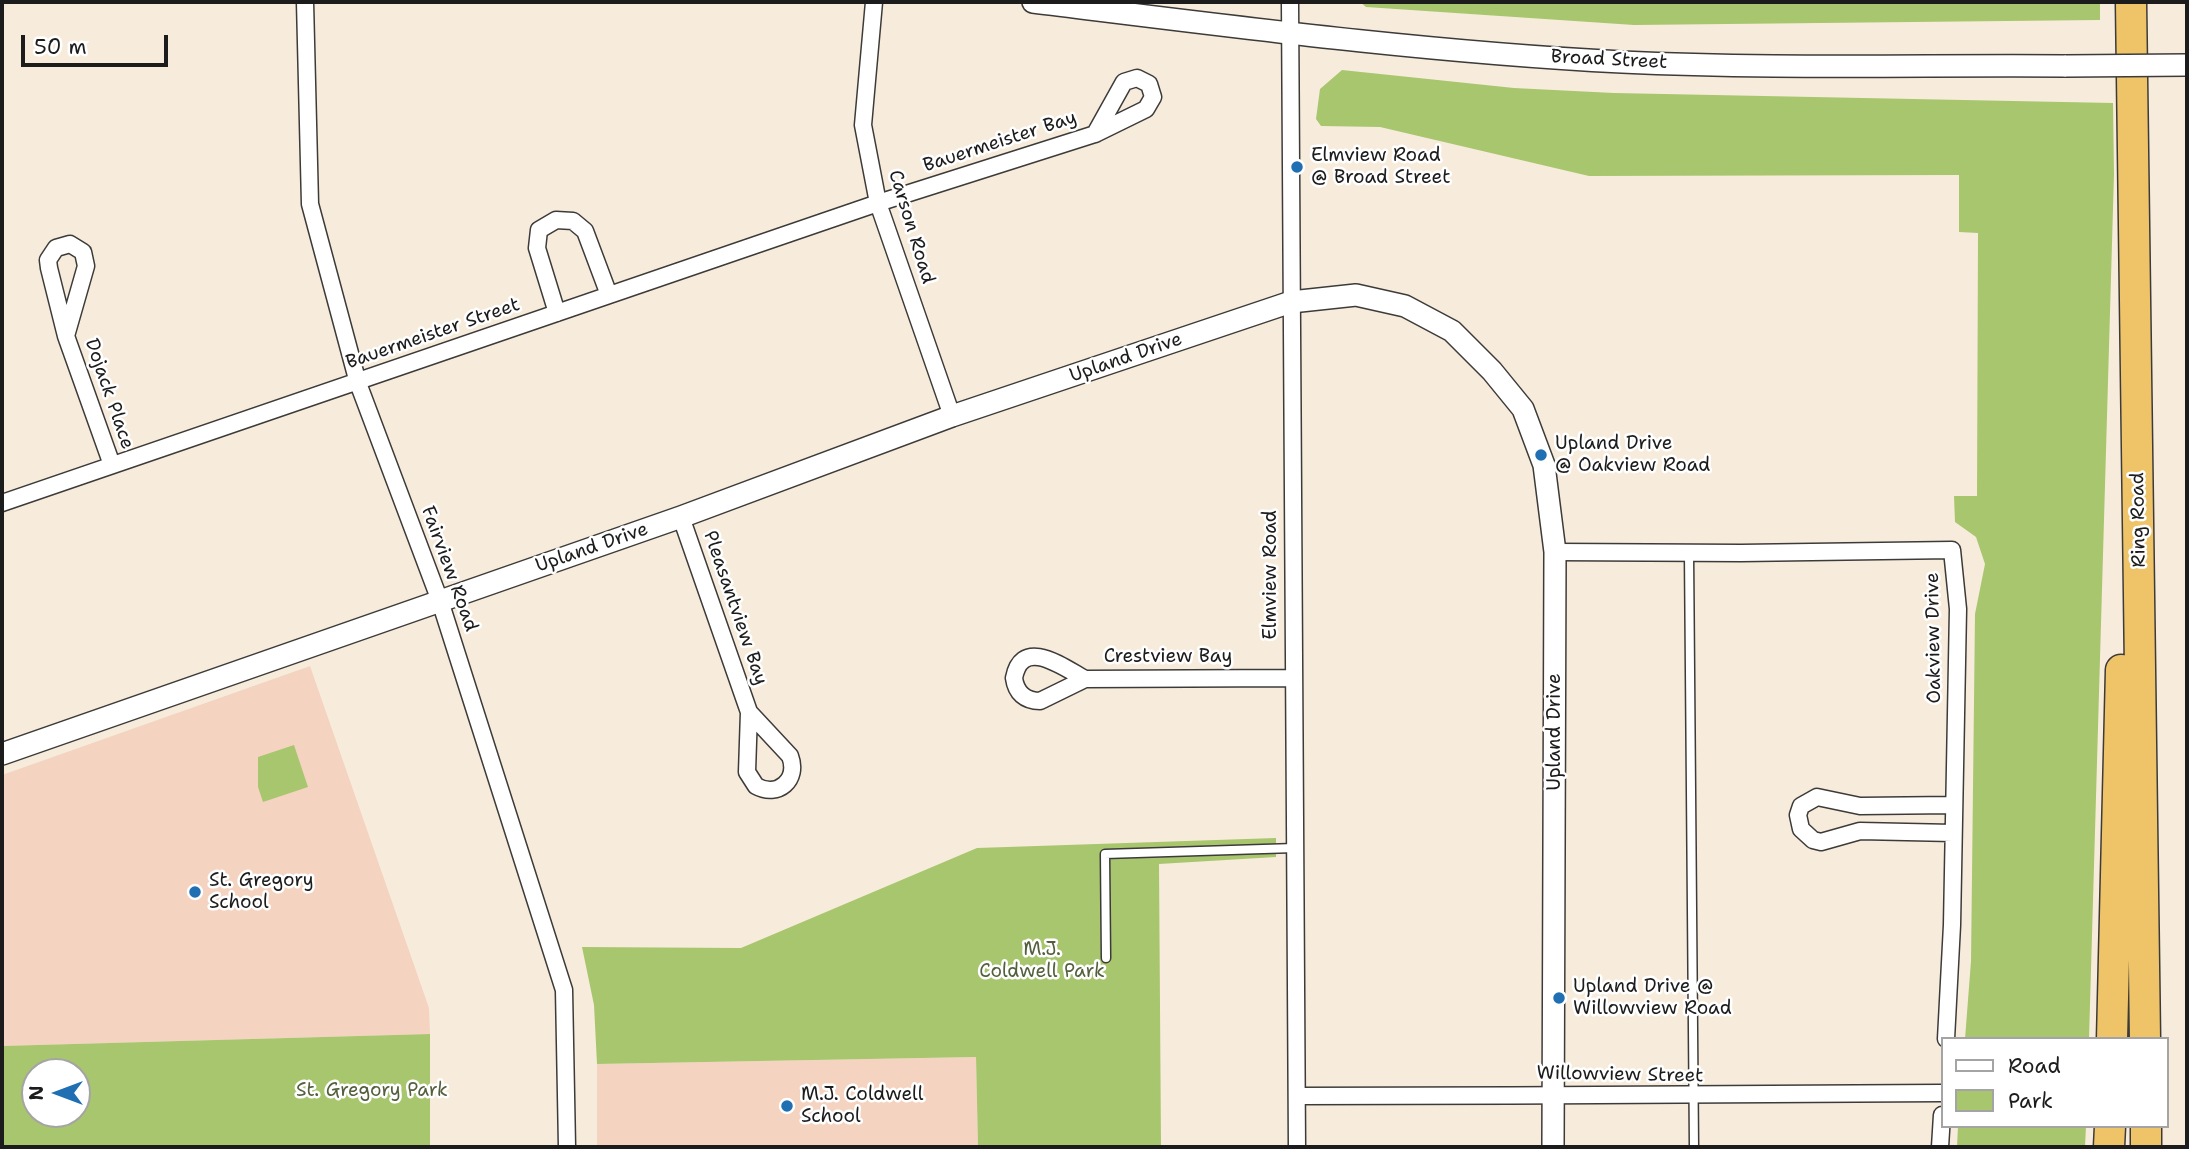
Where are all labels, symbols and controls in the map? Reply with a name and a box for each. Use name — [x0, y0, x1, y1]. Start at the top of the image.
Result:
scale bar — [24, 21, 172, 65]
text: 50 m — [34, 33, 87, 61]
street label: Broad Street — [1550, 46, 1668, 74]
street label: Bauermeister Bay — [920, 106, 1080, 178]
place label: Elmview Road @ Broad Street — [1311, 145, 1450, 189]
marker: Elmview Road @ Broad Street — [1289, 159, 1305, 175]
street label: Carson Road — [883, 167, 939, 287]
street label: Bauermeister Street — [343, 294, 523, 374]
street label: Upland Drive — [1067, 328, 1185, 388]
street label: Dojack Place — [79, 336, 139, 452]
place label: Upland Drive @ Oakview Road — [1555, 433, 1710, 477]
marker: Upland Drive @ Oakview Road — [1533, 447, 1549, 463]
street label: Ring Road — [2127, 472, 2151, 568]
street label: Fairview Road — [416, 503, 482, 635]
street label: Elmview Road — [1260, 510, 1282, 640]
street label: Upland Drive — [533, 518, 651, 578]
street label: Pleasantview Bay — [698, 528, 772, 688]
street label: Oakview Drive — [1921, 572, 1947, 704]
street label: Crestview Bay — [1104, 646, 1232, 668]
street label: Upland Drive — [1544, 673, 1566, 791]
place label: St. Gregory School — [209, 870, 314, 914]
marker: St. Gregory School — [187, 884, 203, 900]
park label: M.J. Coldwell Park — [979, 939, 1105, 983]
place label: Upland Drive @ Willowview Road — [1573, 976, 1732, 1020]
marker: Upland Drive @ Willowview Road — [1551, 990, 1567, 1006]
legend — [1940, 1037, 2168, 1128]
text: Road — [2008, 1052, 2061, 1080]
north arrow — [21, 1058, 91, 1128]
street label: Willowview Street — [1536, 1062, 1704, 1088]
park label: St. Gregory Park — [296, 1080, 448, 1102]
place label: M.J. Coldwell School — [801, 1084, 923, 1128]
text: N — [24, 1085, 49, 1101]
text: Park — [2008, 1087, 2053, 1115]
marker: M.J. Coldwell School — [779, 1098, 795, 1114]

